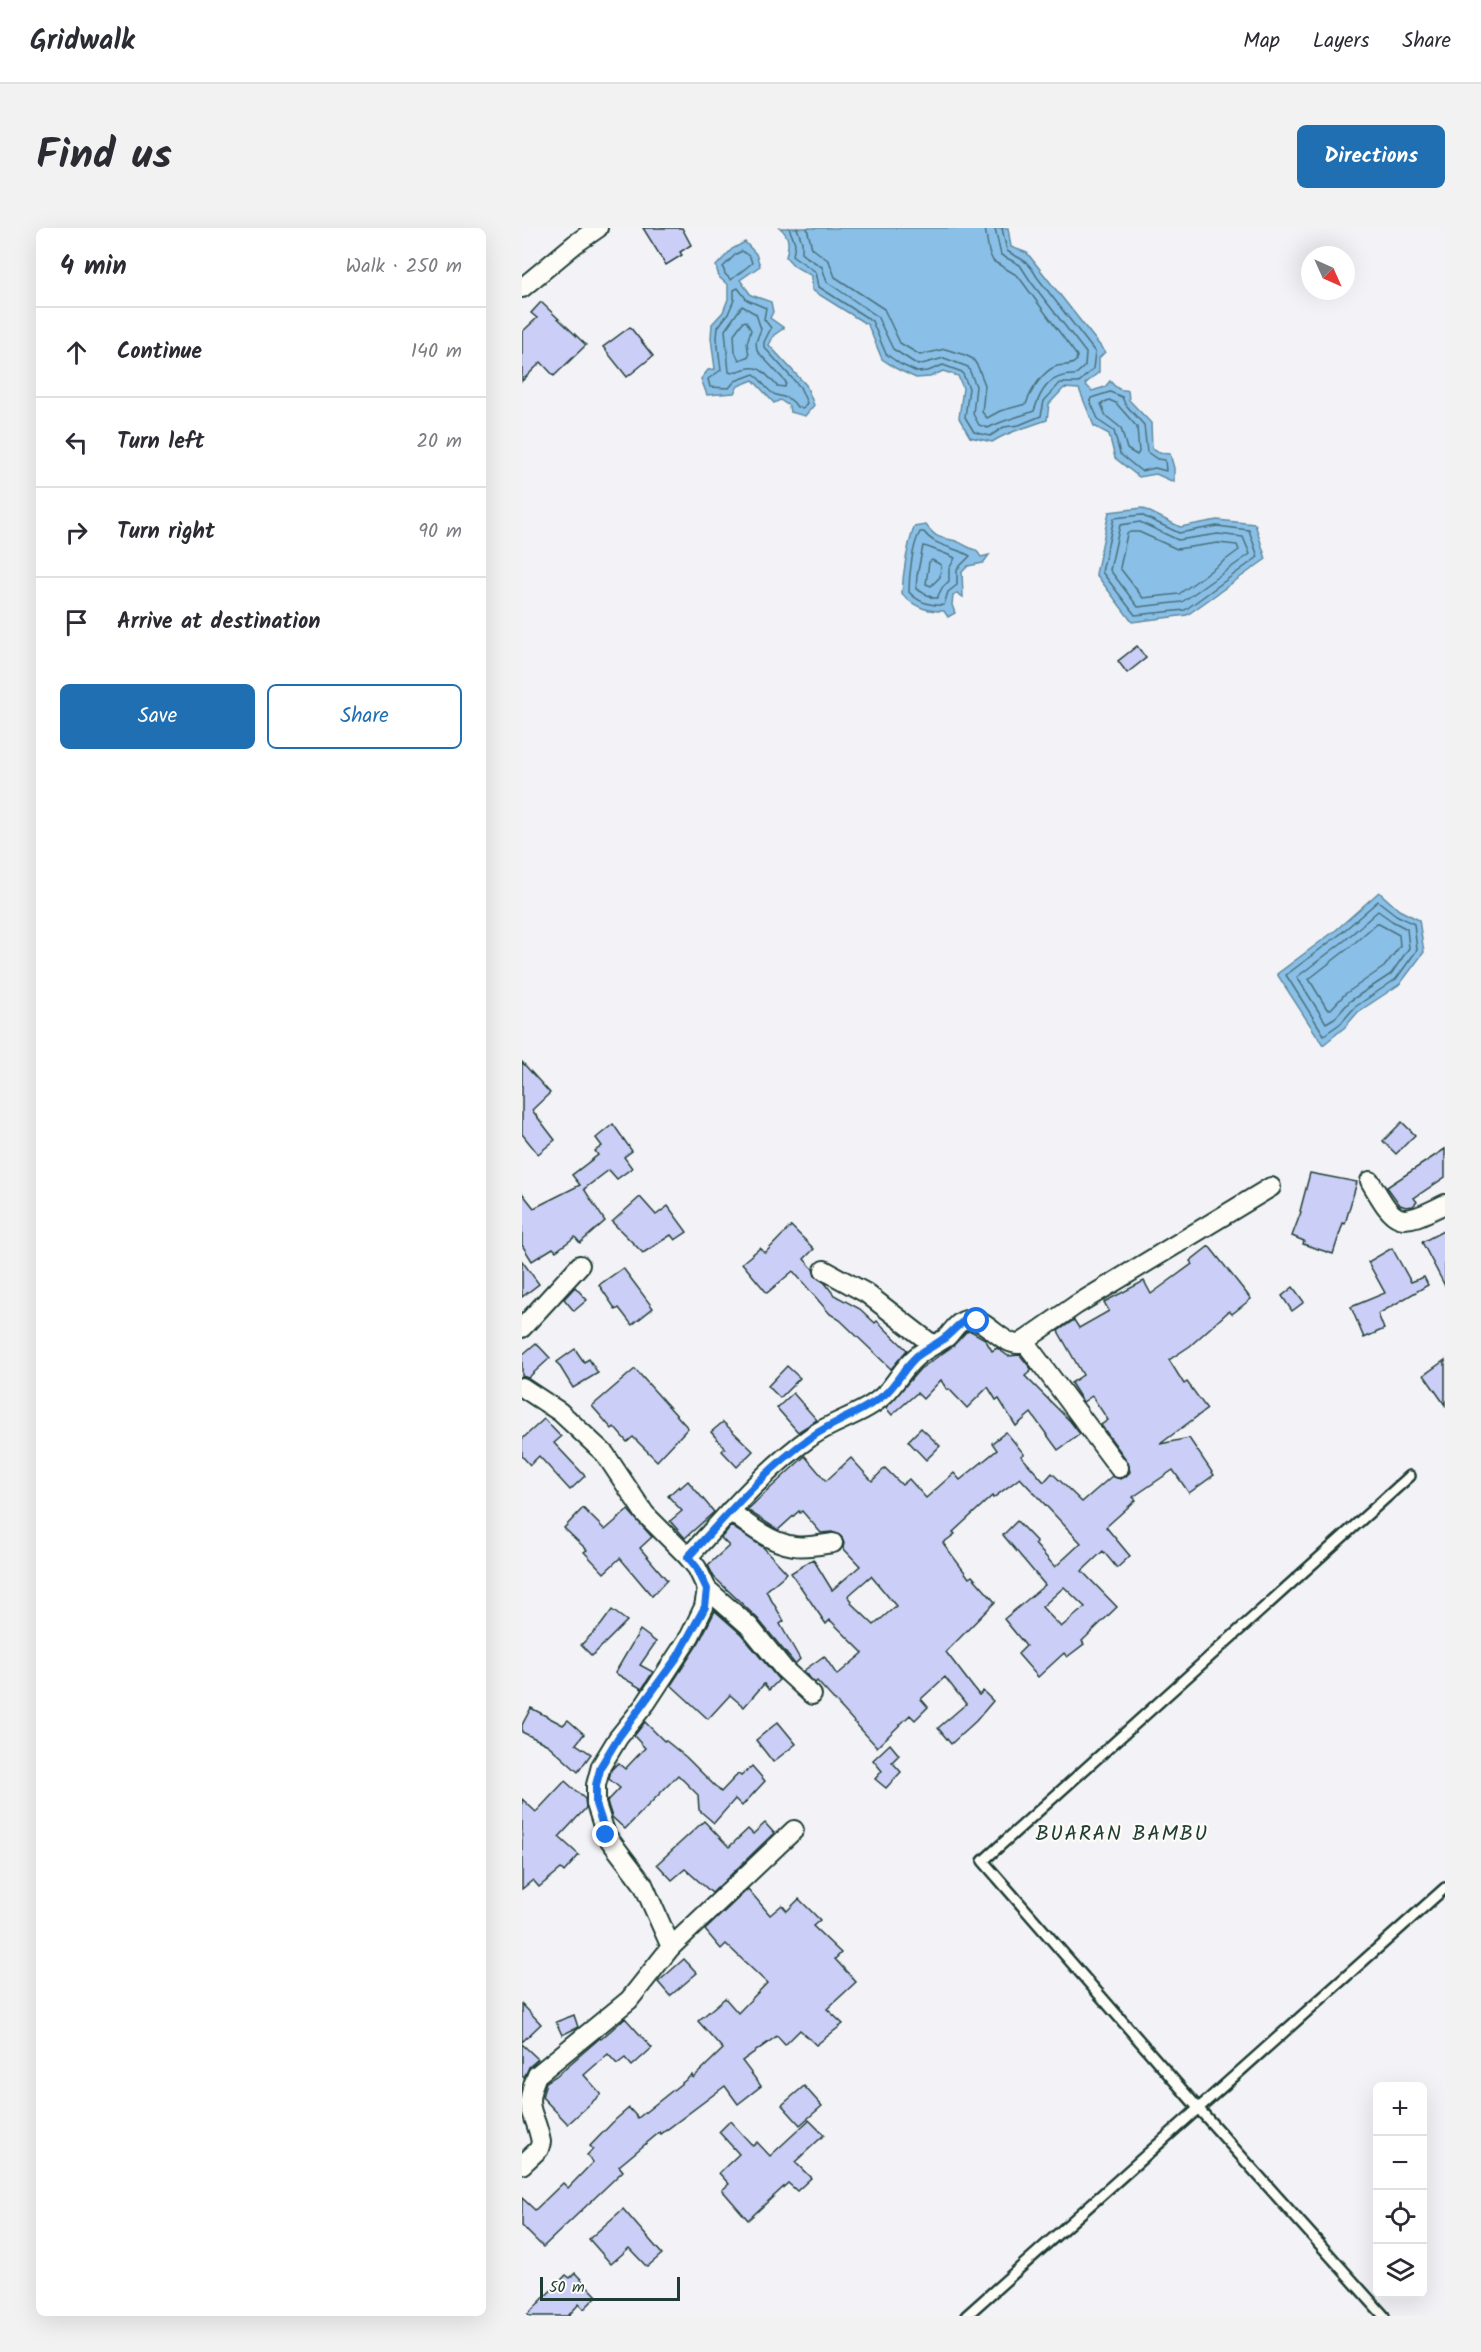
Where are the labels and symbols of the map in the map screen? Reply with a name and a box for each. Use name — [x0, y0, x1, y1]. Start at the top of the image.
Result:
north arrow — [1301, 246, 1355, 300]
route start — [963, 1307, 989, 1333]
district label: BUARAN BAMBU — [1035, 1818, 1209, 1851]
route end — [592, 1821, 618, 1847]
scale bar — [540, 2274, 680, 2302]

